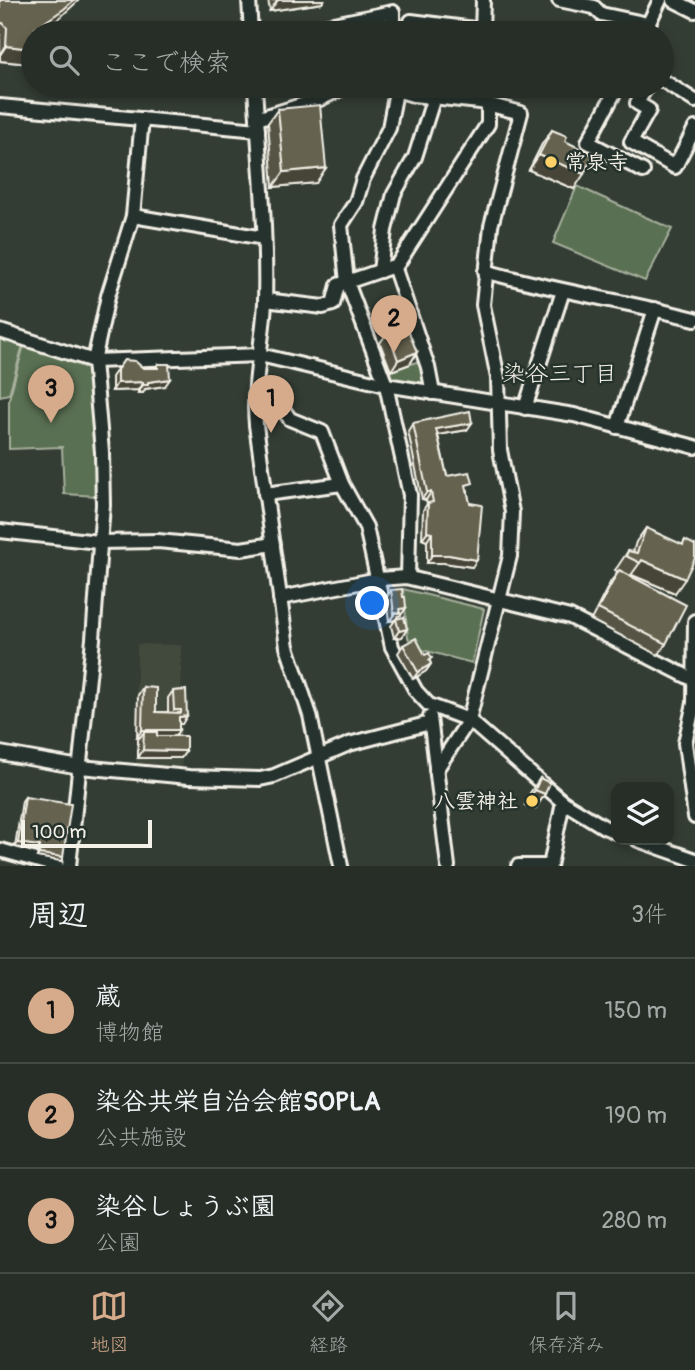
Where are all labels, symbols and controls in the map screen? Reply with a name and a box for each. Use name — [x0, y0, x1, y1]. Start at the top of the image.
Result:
search box — [21, 21, 674, 98]
icon: search — [45, 41, 83, 79]
text: ここで検索 — [101, 47, 231, 79]
place label: 常泉寺 — [565, 149, 628, 176]
marker: 常泉寺 — [543, 154, 559, 170]
pin: 2 — [371, 295, 417, 353]
district label: 染谷三丁目 — [503, 359, 618, 388]
pin: 3 — [28, 365, 74, 423]
pin: 1 — [248, 375, 294, 433]
your location — [355, 586, 389, 620]
map controls — [611, 782, 674, 845]
button: layers — [611, 782, 674, 845]
place label: 八雲神社 — [434, 788, 518, 815]
marker: 八雲神社 — [524, 793, 540, 809]
scale bar — [21, 817, 152, 849]
text: 100 m — [32, 820, 86, 844]
text: 周辺 — [28, 897, 88, 934]
text: 3件 — [631, 900, 667, 929]
text: 蔵 — [95, 981, 121, 1013]
text: 1 — [47, 996, 56, 1025]
text: 150 m — [604, 996, 667, 1025]
text: 博物館 — [95, 1018, 164, 1047]
text: 染谷共栄自治会館SOPLA — [95, 1086, 381, 1118]
text: 2 — [45, 1101, 57, 1130]
text: 190 m — [605, 1101, 667, 1130]
text: 公共施設 — [95, 1123, 187, 1152]
text: 染谷しょうぶ園 — [95, 1191, 276, 1223]
text: 3 — [45, 1206, 57, 1235]
text: 280 m — [601, 1206, 667, 1235]
text: 公園 — [95, 1228, 141, 1257]
tab: 地図 — [90, 1287, 129, 1357]
tab: 経路 — [309, 1287, 348, 1357]
tab: 保存済み — [528, 1287, 605, 1357]

